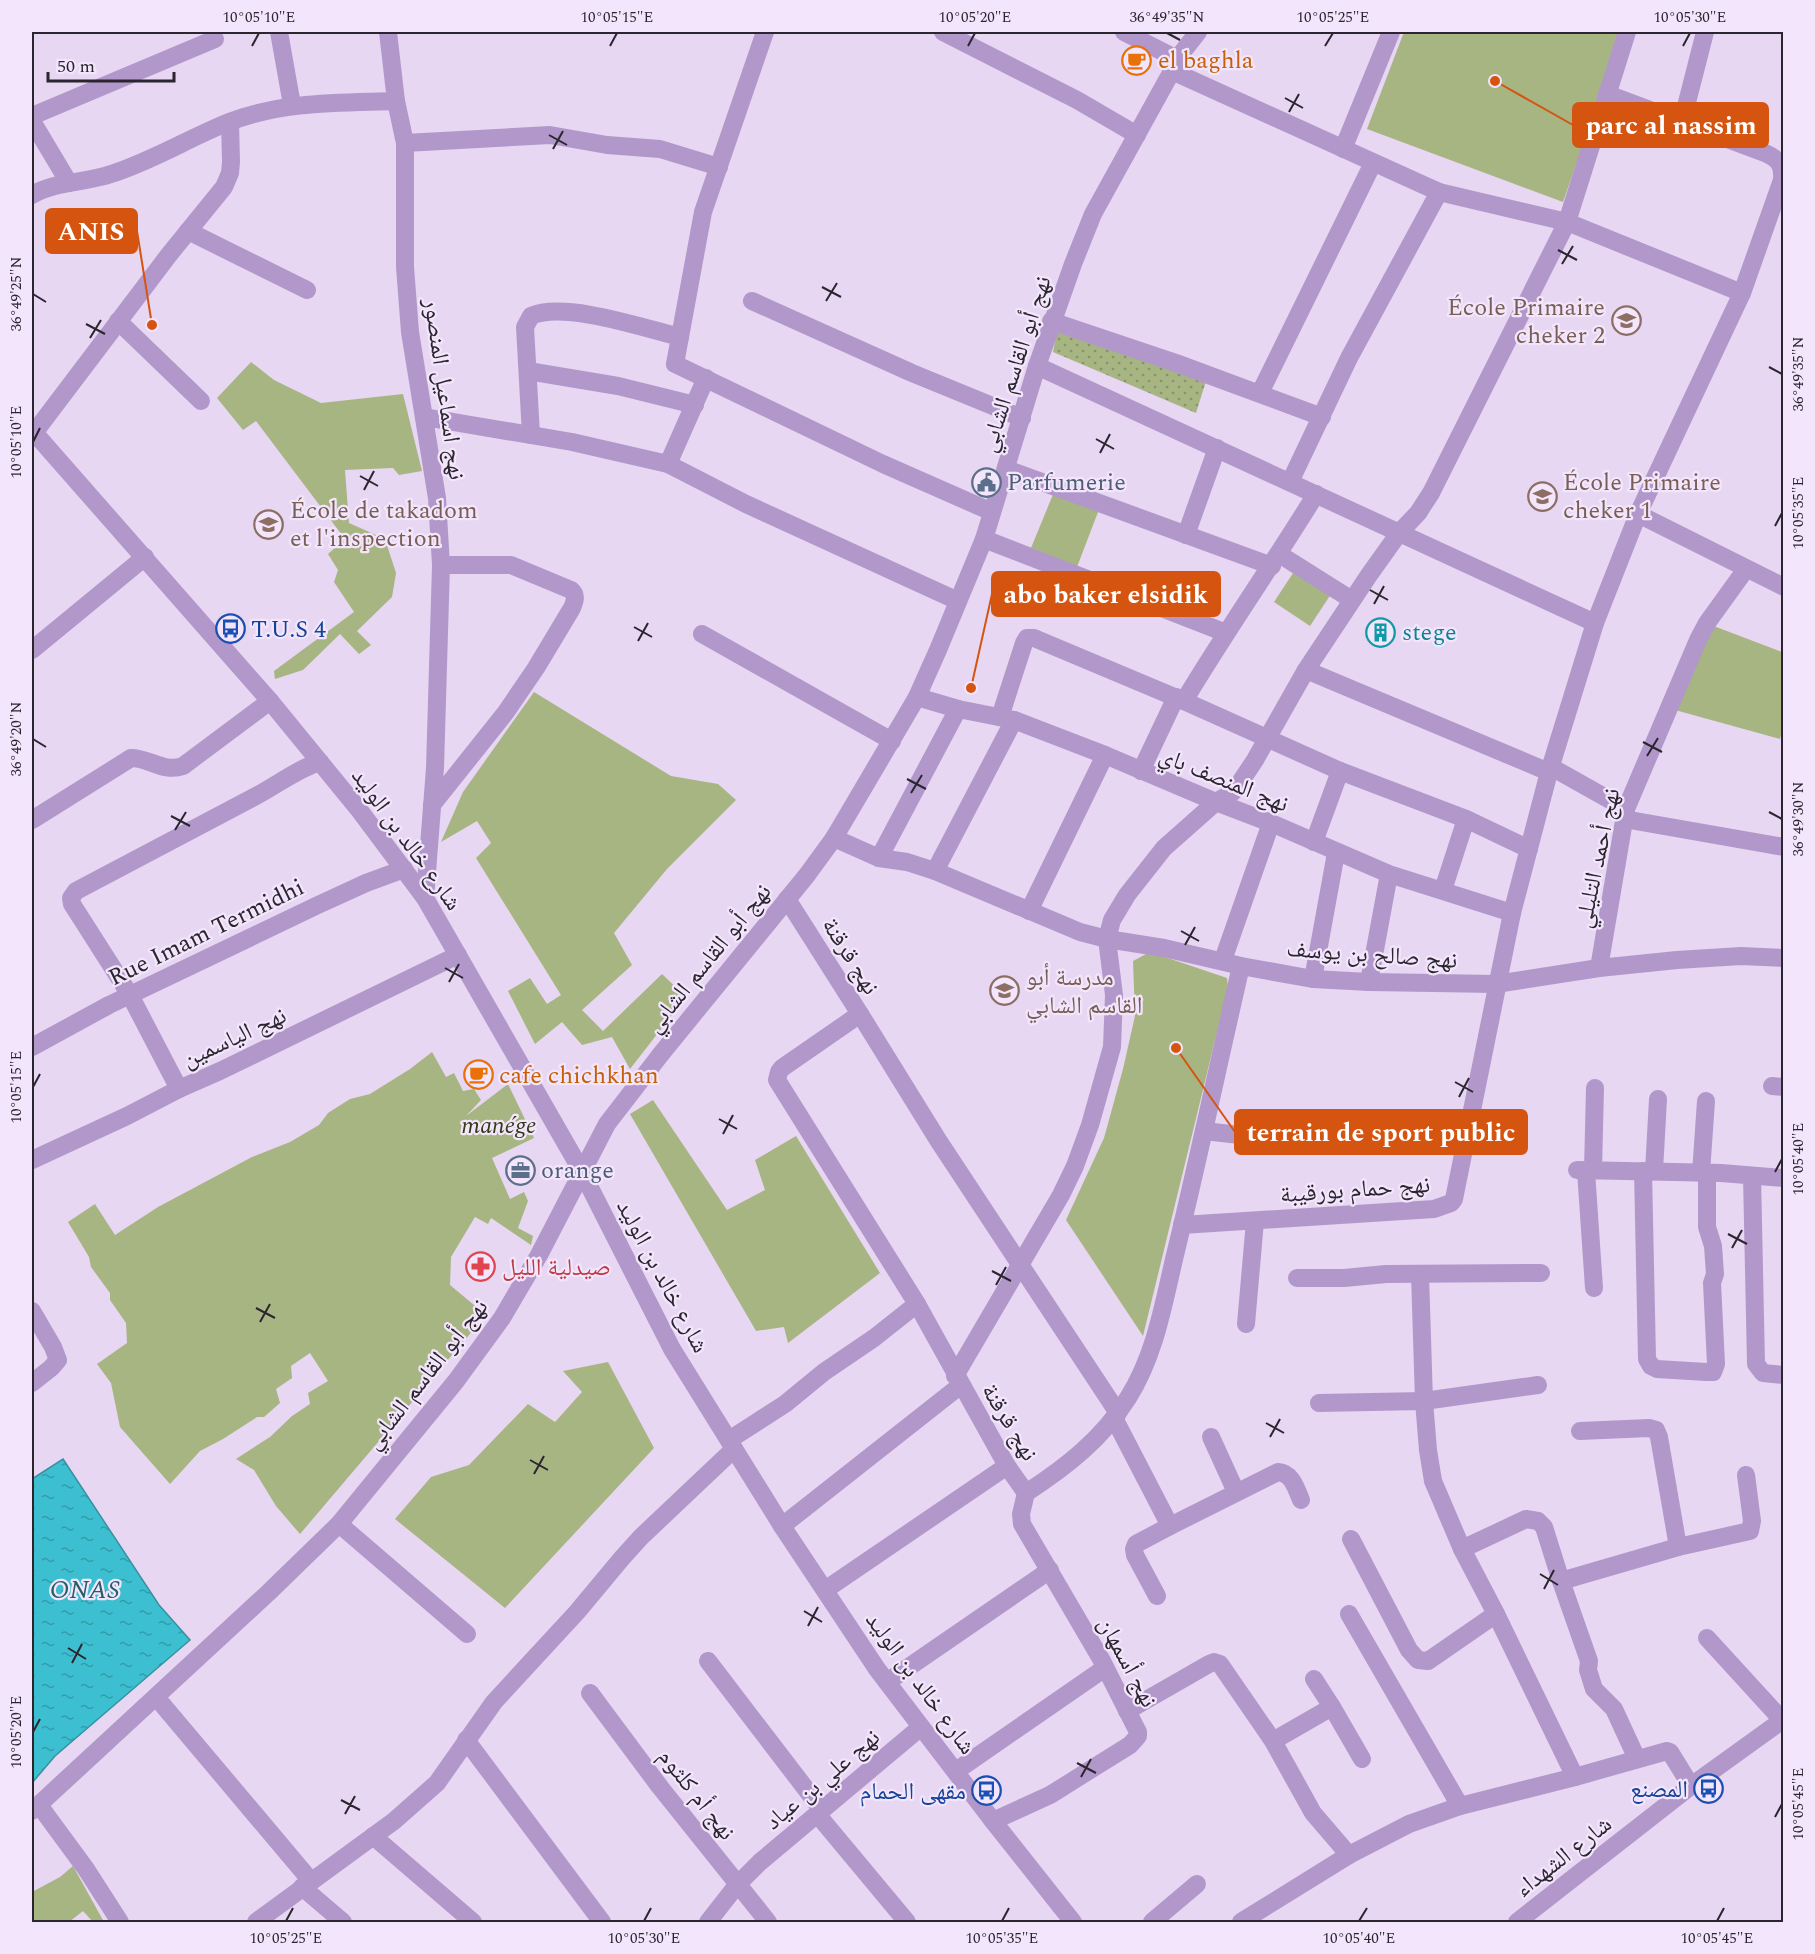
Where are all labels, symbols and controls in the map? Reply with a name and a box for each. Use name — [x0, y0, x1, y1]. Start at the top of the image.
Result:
text: 10°05'10"E — [223, 6, 295, 29]
text: 10°05'15"E — [581, 6, 653, 29]
text: 10°05'20"E — [939, 6, 1011, 29]
text: 36°49'35"N — [1130, 6, 1205, 29]
text: 10°05'25"E — [1297, 6, 1369, 29]
text: 10°05'30"E — [1654, 6, 1726, 29]
place label: el baghla — [1158, 43, 1254, 79]
cafe icon: el baghla — [1121, 44, 1153, 76]
scale bar — [48, 45, 174, 83]
text: 50 m — [57, 53, 95, 80]
callout: parc al nassim — [1573, 103, 1768, 147]
text: parc al nassim — [1585, 106, 1757, 146]
callout: ANIS — [46, 209, 137, 253]
text: ANIS — [58, 212, 124, 252]
text: 36°49'25"N — [5, 256, 28, 332]
street label: نهج أبو القاسم الشابي — [970, 271, 1062, 457]
place label: École Primaire cheker 2 — [1447, 290, 1605, 354]
street label: نهج اسماعيل المنصور — [413, 295, 475, 482]
school or university icon: École Primaire cheker 2 — [1610, 305, 1642, 337]
text: 36°49'35"N — [1787, 336, 1810, 412]
text: 10°05'10"E — [5, 406, 28, 478]
place label: Parfumerie — [1007, 465, 1126, 501]
place label: École Primaire cheker 1 — [1563, 465, 1721, 529]
public building icon: Parfumerie — [970, 466, 1002, 498]
text: 10°05'35"E — [1787, 477, 1810, 549]
school or university icon: École Primaire cheker 1 — [1526, 480, 1558, 512]
place label: École de takadom et l'inspection — [290, 493, 478, 557]
school or university icon: École de takadom et l'inspection — [253, 508, 285, 540]
callout: abo baker elsidik — [992, 572, 1220, 616]
text: abo baker elsidik — [1004, 575, 1209, 615]
place label: T.U.S 4 — [251, 612, 326, 648]
bus stop icon: T.U.S 4 — [214, 613, 246, 645]
place label: stege — [1402, 615, 1457, 651]
building icon: stege — [1365, 616, 1397, 648]
text: 36°49'20"N — [5, 701, 28, 777]
street label: نهج المنصف باي — [1153, 738, 1294, 822]
street label: شارع خالد بن الوليد — [342, 761, 470, 919]
text: 36°49'30"N — [1787, 781, 1810, 857]
street label: نهج أحمد التليلي — [1566, 785, 1630, 932]
street label: Rue Imam Termidhi — [102, 870, 311, 996]
street label: نهج أبو القاسم الشابي — [637, 876, 781, 1041]
street label: نهج قرقنة — [812, 911, 888, 1002]
street label: نهج صالح بن يوسف — [1285, 931, 1459, 979]
place label: مدرسة أبو القاسم الشابي — [1026, 960, 1143, 1024]
school or university icon: مدرسة أبو القاسم الشابي — [989, 975, 1021, 1007]
street label: نهج الياسمين — [176, 998, 293, 1078]
text: 10°05'15"E — [5, 1051, 28, 1123]
place label: cafe chichkhan — [499, 1058, 659, 1094]
cafe icon: cafe chichkhan — [462, 1059, 494, 1091]
park label: manége — [462, 1108, 536, 1144]
callout: terrain de sport public — [1235, 1110, 1527, 1154]
text: terrain de sport public — [1247, 1113, 1515, 1153]
text: 10°05'40"E — [1787, 1123, 1810, 1195]
place label: orange — [541, 1153, 614, 1189]
office icon: orange — [504, 1154, 536, 1186]
street label: نهج حمام بورقيبة — [1279, 1167, 1431, 1213]
street label: شارع خالد بن الوليد — [607, 1193, 718, 1360]
place label: صيدلية الليل — [502, 1250, 611, 1286]
pharmacy icon: صيدلية الليل — [465, 1251, 497, 1283]
street label: نهج أبو القاسم الشابي — [356, 1291, 498, 1458]
street label: نهج قرقنة — [972, 1377, 1047, 1468]
water label: ONAS — [50, 1570, 120, 1610]
street label: شارع خالد بن الوليد — [856, 1605, 984, 1763]
street label: نهج أسمهان — [1088, 1611, 1166, 1714]
text: 10°05'20"E — [5, 1696, 28, 1768]
street label: نهج علي بن عياد — [757, 1720, 889, 1839]
street label: نهج أم كلثوم — [649, 1741, 744, 1848]
text: 10°05'45"E — [1787, 1768, 1810, 1840]
place label: المصنع — [1630, 1772, 1688, 1808]
bus stop icon: المصنع — [1693, 1773, 1725, 1805]
place label: مقهى الحمام — [860, 1774, 966, 1810]
bus stop icon: مقهى الحمام — [971, 1775, 1003, 1807]
street label: شارع الشهداء — [1507, 1807, 1620, 1906]
text: 10°05'25"E — [250, 1927, 322, 1950]
text: 10°05'30"E — [608, 1927, 680, 1950]
text: 10°05'35"E — [966, 1927, 1038, 1950]
text: 10°05'40"E — [1323, 1927, 1395, 1950]
text: 10°05'45"E — [1681, 1927, 1753, 1950]

